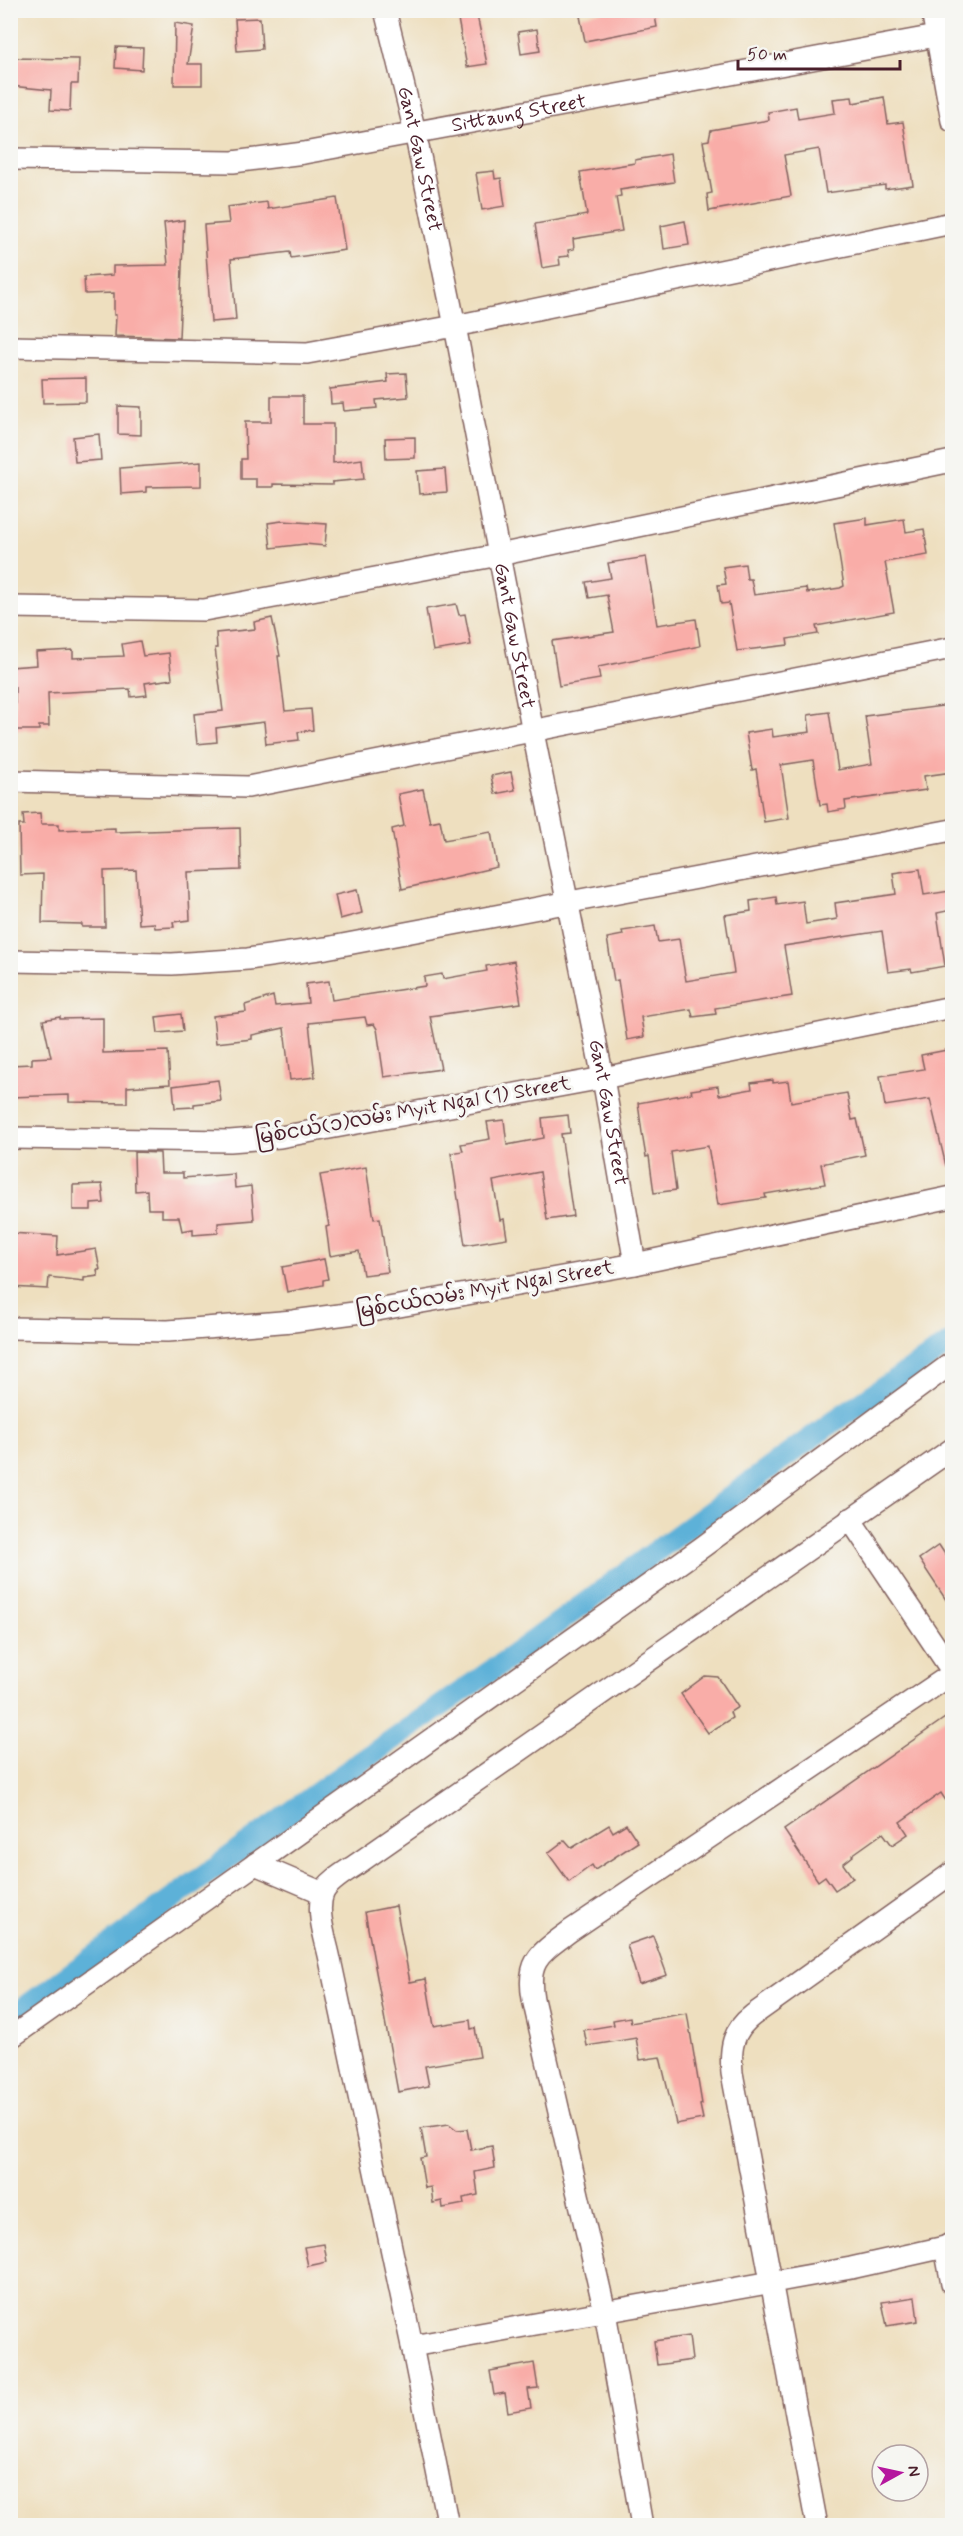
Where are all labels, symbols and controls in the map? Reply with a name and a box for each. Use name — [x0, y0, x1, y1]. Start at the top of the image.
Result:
scale bar — [738, 33, 900, 71]
text: 50 m — [747, 43, 787, 67]
street label: Gant Gaw Street — [391, 83, 449, 234]
street label: Sittaung Street — [449, 88, 588, 139]
street label: Gant Gaw Street — [487, 560, 542, 711]
street label: Gant Gaw Street — [582, 1037, 635, 1188]
street label: မြစ်ငယ်(၁)လမ်း Myit Ngal (1) Street — [253, 1068, 573, 1154]
street label: မြစ်ငယ်လမ်း Myit Ngal Street — [354, 1252, 617, 1328]
north arrow — [870, 2443, 930, 2503]
text: N — [902, 2464, 925, 2478]

